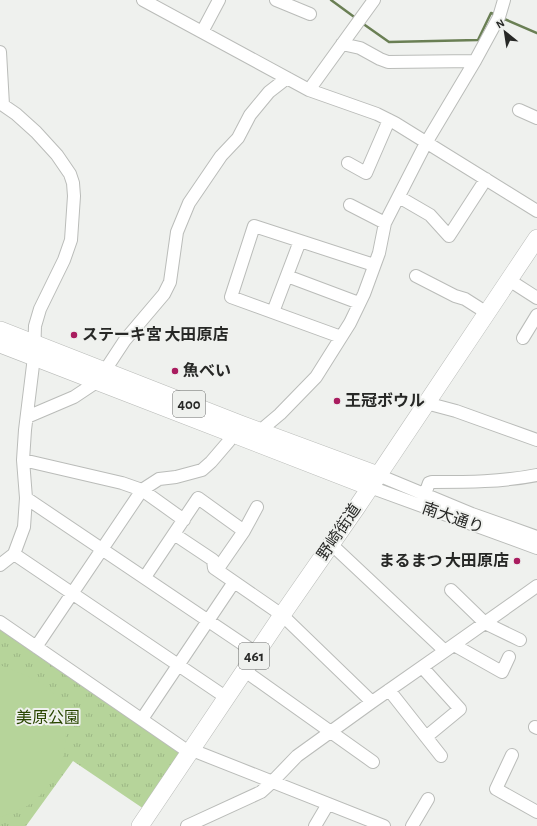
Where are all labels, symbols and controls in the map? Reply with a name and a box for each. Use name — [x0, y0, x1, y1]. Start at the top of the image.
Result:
north arrow — [485, 12, 525, 52]
text: N — [494, 17, 506, 30]
place label: ステーキ宮 大田原店 — [82, 326, 228, 343]
marker: ステーキ宮 大田原店 — [69, 330, 79, 340]
place label: 魚べい — [183, 361, 231, 379]
marker: 魚べい — [170, 366, 180, 376]
road number: 400 — [173, 391, 205, 417]
place label: 王冠ボウル — [345, 392, 425, 409]
marker: 王冠ボウル — [332, 396, 342, 406]
street label: 南大通り — [420, 499, 486, 536]
street label: 野崎街道 — [314, 500, 364, 563]
place label: まるまつ 大田原店 — [379, 552, 509, 569]
marker: まるまつ 大田原店 — [512, 556, 522, 566]
road number: 461 — [239, 643, 269, 669]
park label: 美原公園 — [16, 709, 80, 726]

